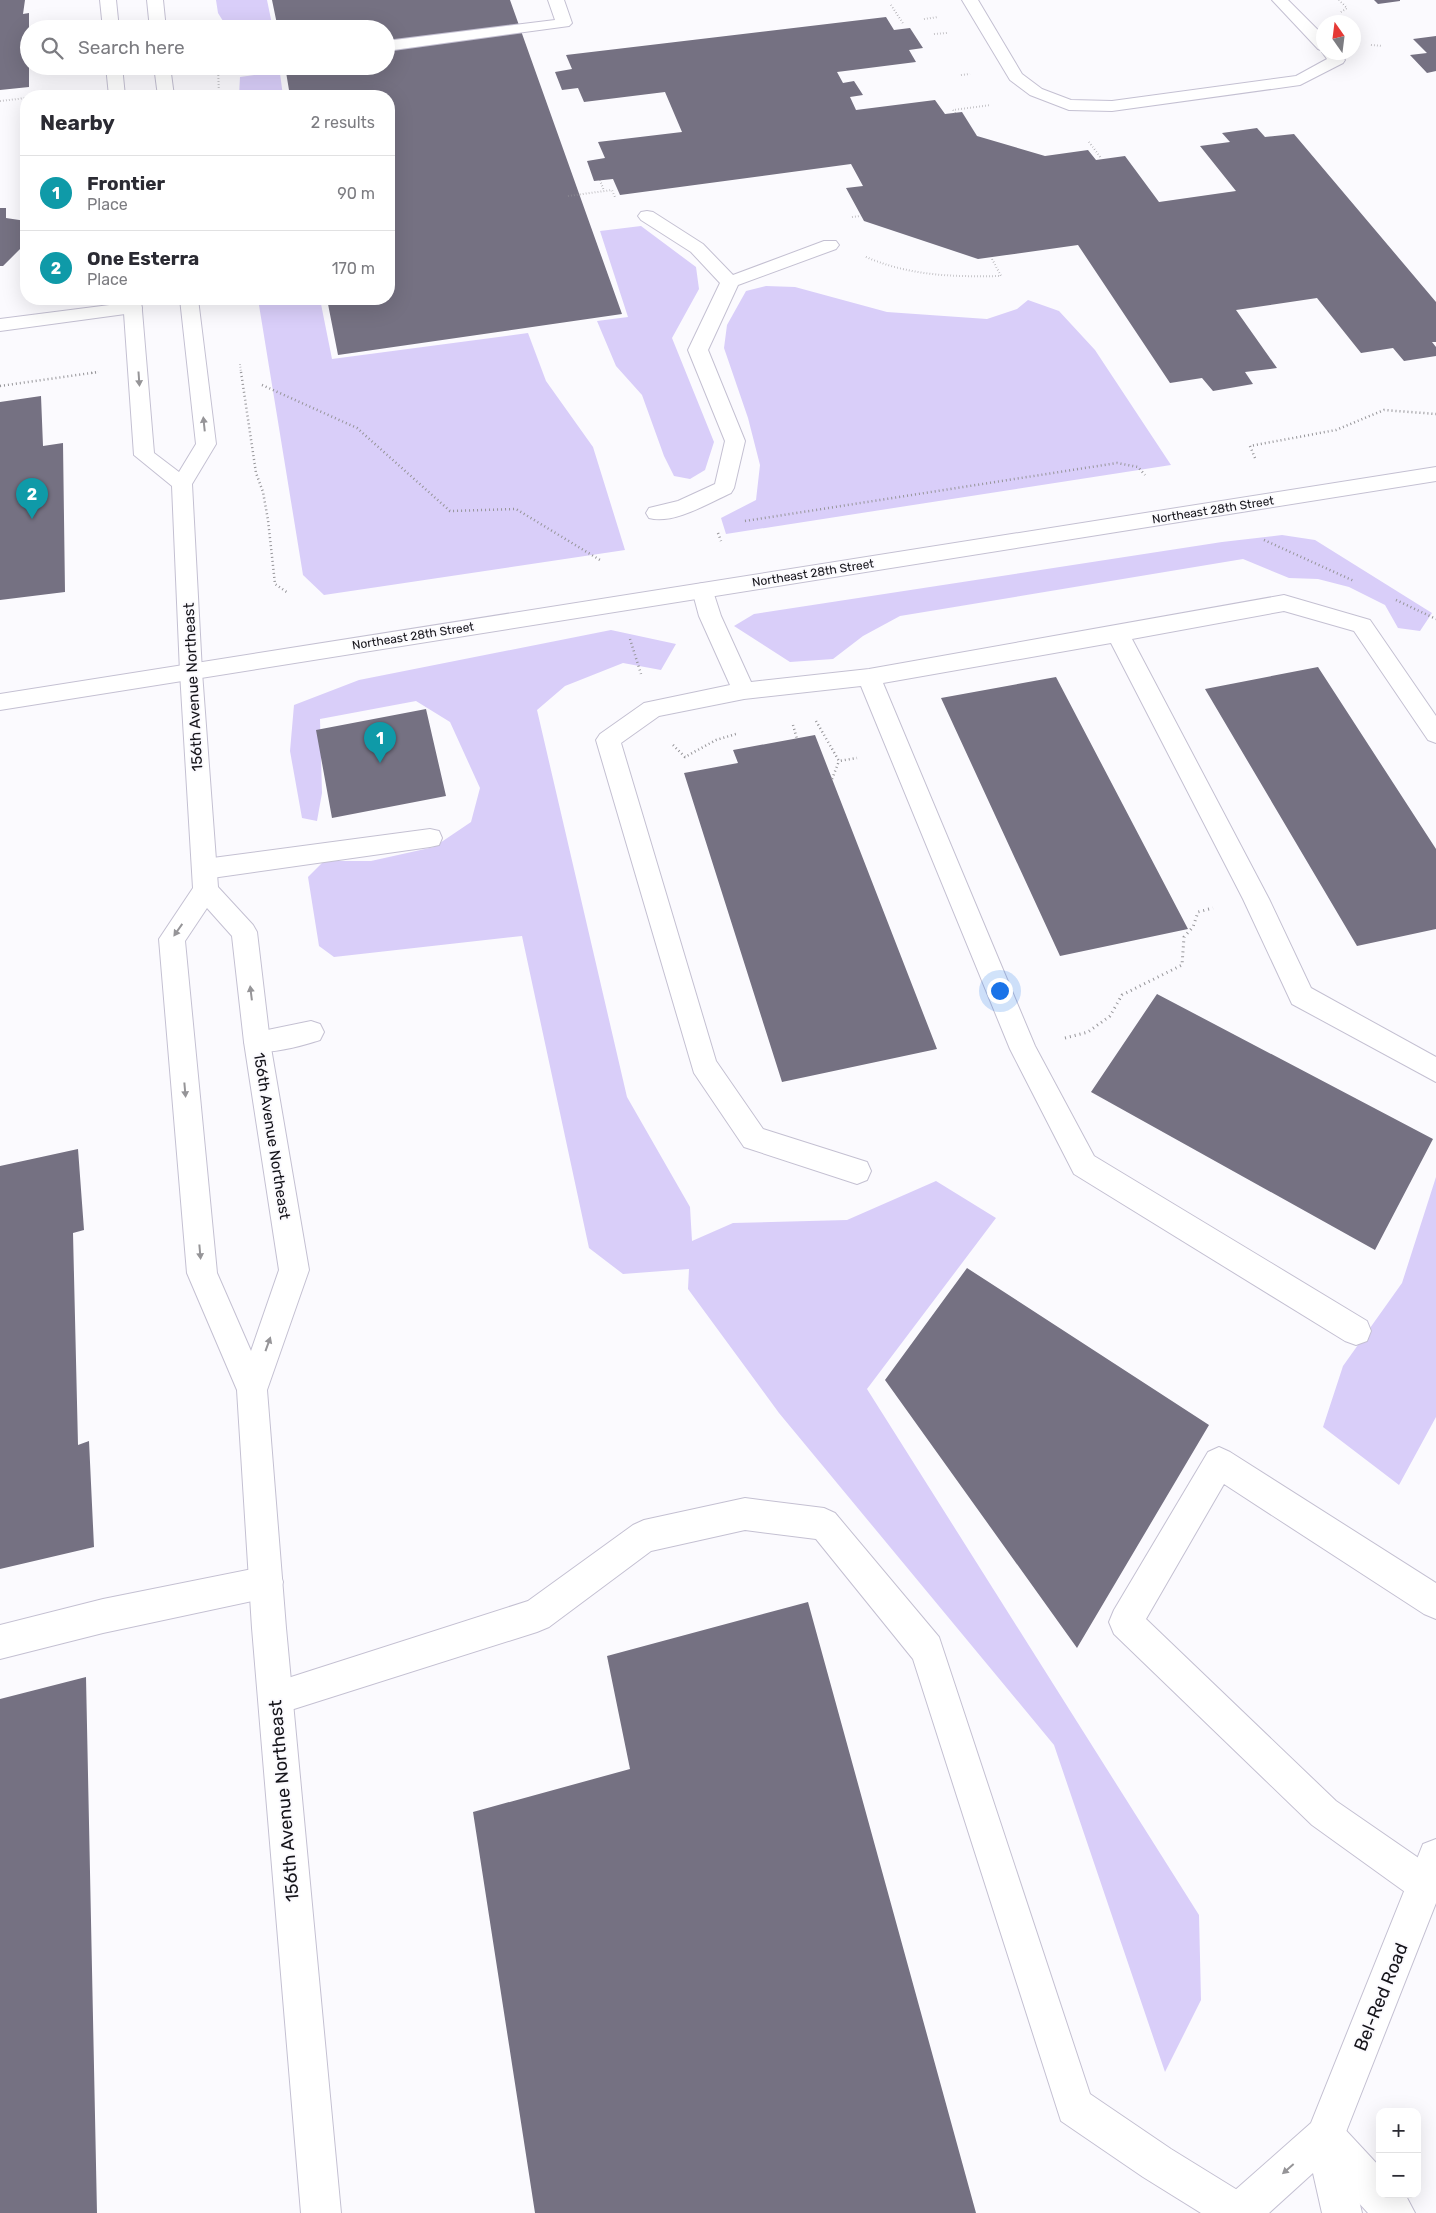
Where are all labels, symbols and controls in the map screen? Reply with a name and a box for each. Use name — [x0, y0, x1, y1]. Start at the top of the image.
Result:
north arrow — [1316, 15, 1361, 60]
search box — [20, 20, 395, 75]
icon: search — [38, 34, 66, 62]
text: Search here — [78, 36, 185, 59]
text: Nearby — [40, 110, 115, 135]
text: 2 results — [311, 113, 375, 132]
text: Frontier — [87, 172, 165, 195]
text: 1 — [52, 184, 60, 203]
text: 90 m — [337, 184, 375, 203]
text: Place — [87, 195, 128, 214]
text: One Esterra — [87, 247, 199, 270]
text: 2 — [51, 259, 61, 278]
text: 170 m — [332, 259, 375, 278]
text: Place — [87, 270, 128, 289]
one-way arrow — [135, 372, 143, 388]
one-way arrow — [200, 416, 208, 432]
pin: 2 — [16, 478, 48, 519]
street label: Northeast 28th Street — [1151, 493, 1275, 527]
street label: Northeast 28th Street — [751, 556, 875, 590]
street label: 156th Avenue Northeast — [180, 602, 206, 772]
street label: Northeast 28th Street — [351, 619, 475, 653]
pin: 1 — [364, 722, 396, 763]
one-way arrow — [173, 923, 183, 937]
your location — [987, 978, 1013, 1004]
one-way arrow — [247, 985, 255, 1001]
street label: 156th Avenue Northeast — [250, 1051, 294, 1221]
one-way arrow — [182, 1082, 190, 1098]
one-way arrow — [196, 1244, 204, 1260]
one-way arrow — [265, 1336, 272, 1351]
street label: 156th Avenue Northeast — [264, 1699, 304, 1903]
street label: Bel-Red Road — [1349, 1940, 1413, 2054]
map controls — [1376, 2108, 1421, 2198]
button: + — [1376, 2108, 1421, 2153]
button: − — [1376, 2153, 1421, 2198]
one-way arrow — [1282, 2164, 1295, 2175]

